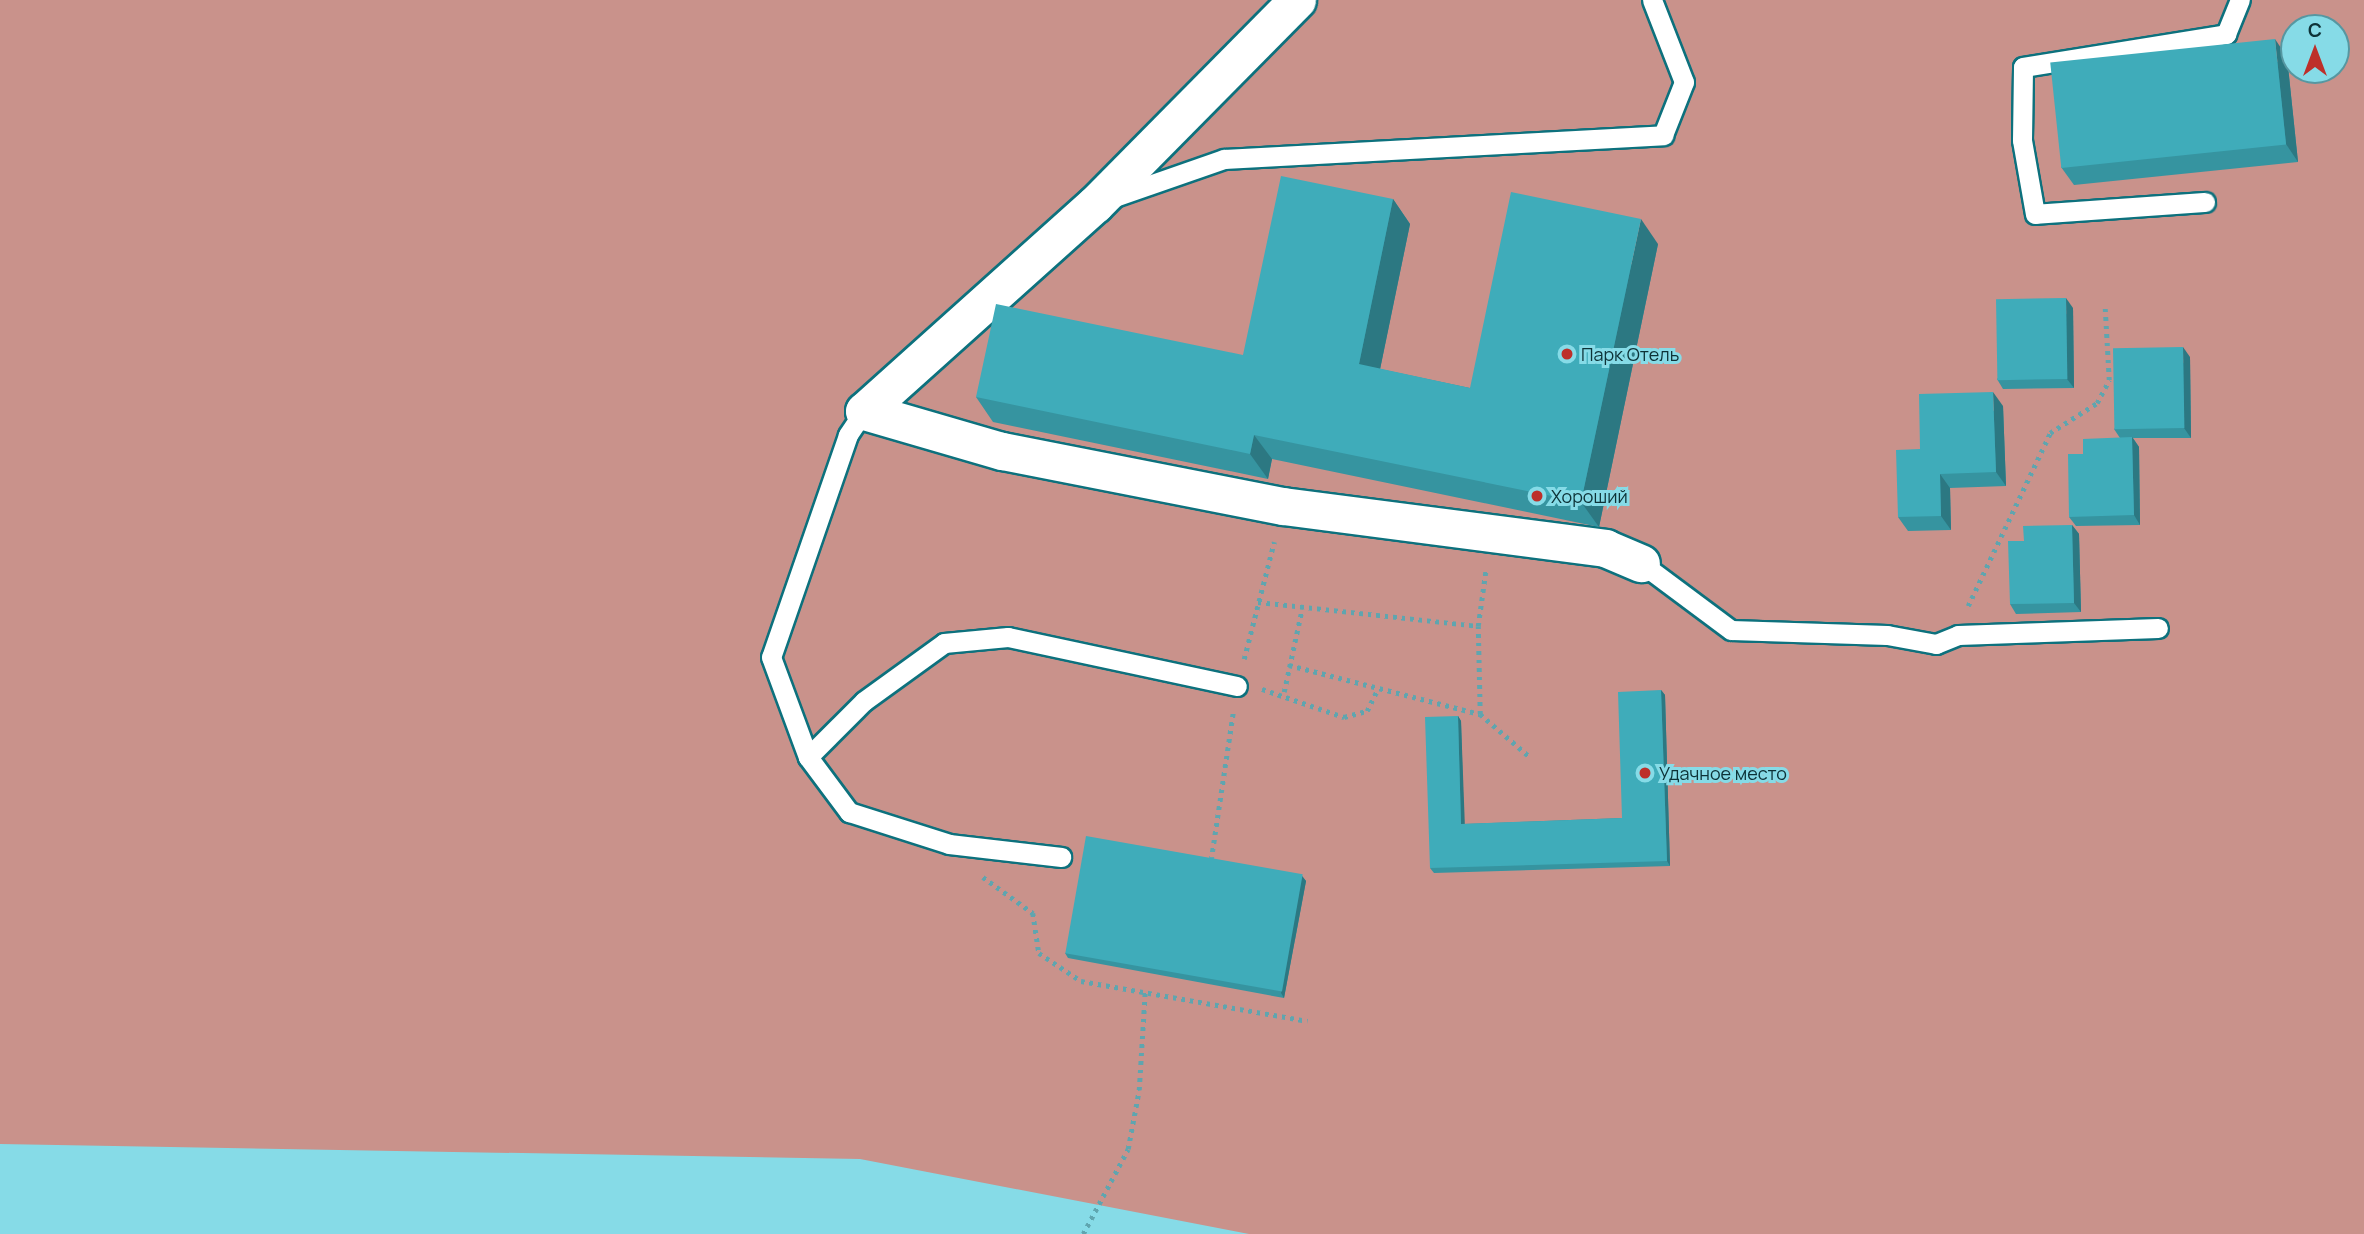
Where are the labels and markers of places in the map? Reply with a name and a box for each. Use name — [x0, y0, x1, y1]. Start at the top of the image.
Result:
place label: Парк Отель — [1581, 343, 1679, 365]
marker: Парк Отель — [1559, 346, 1575, 362]
place label: Хороший — [1551, 485, 1628, 507]
marker: Хороший — [1529, 488, 1545, 504]
place label: Удачное место — [1659, 762, 1787, 784]
marker: Удачное место — [1637, 765, 1653, 781]

